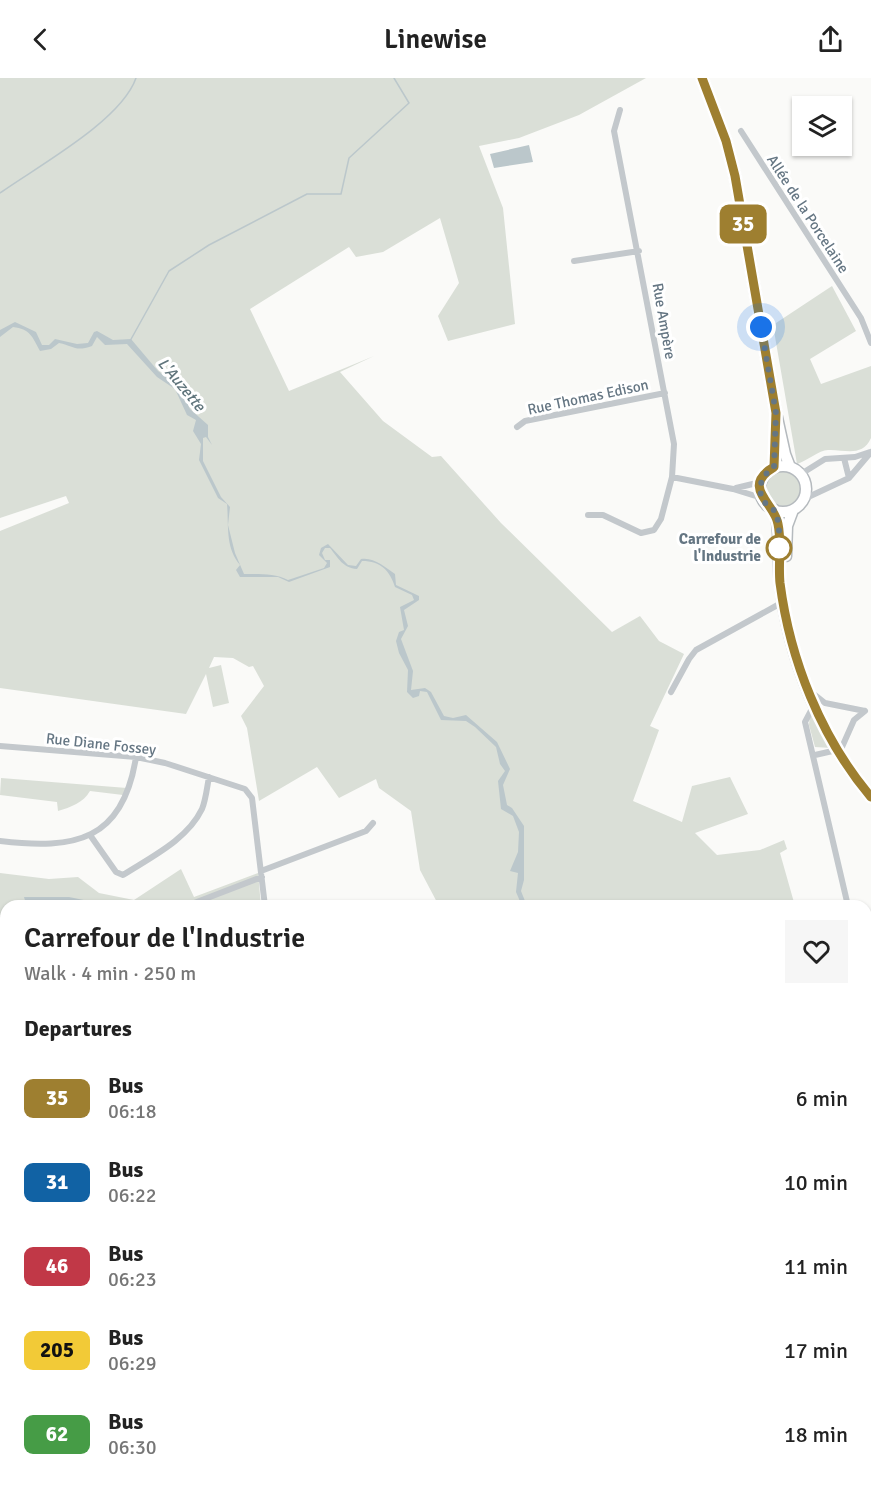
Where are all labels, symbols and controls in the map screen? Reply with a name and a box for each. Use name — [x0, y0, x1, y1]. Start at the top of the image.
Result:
icon: back — [24, 23, 57, 56]
text: Linewise — [384, 23, 487, 56]
icon: share — [814, 23, 847, 56]
map controls — [792, 96, 852, 156]
button: layers — [792, 96, 852, 156]
street label: Allée de la Porcelaine — [763, 151, 853, 277]
line badge: 35 — [716, 204, 770, 244]
text: 35 — [732, 211, 754, 237]
street label: Rue Ampère — [648, 282, 680, 360]
your location — [746, 312, 776, 342]
water label: L'Auzette — [153, 354, 210, 416]
street label: Rue Thomas Edison — [526, 375, 650, 419]
place label: Carrefour de l'Industrie — [679, 530, 761, 565]
marker: Carrefour de l'Industrie — [766, 535, 792, 561]
street label: Rue Diane Fossey — [45, 729, 157, 759]
button: heart — [785, 920, 848, 983]
text: Carrefour de l'Industrie — [24, 921, 305, 955]
text: Walk · 4 min · 250 m — [24, 961, 196, 986]
text: Departures — [24, 1015, 132, 1042]
text: Bus — [108, 1072, 143, 1099]
text: 35 — [46, 1085, 68, 1111]
text: 6 min — [796, 1085, 848, 1112]
text: 06:18 — [108, 1099, 157, 1124]
text: Bus — [108, 1156, 143, 1183]
text: 31 — [46, 1169, 68, 1195]
text: 10 min — [784, 1169, 848, 1196]
text: 06:22 — [108, 1183, 157, 1208]
text: Bus — [108, 1240, 143, 1267]
text: 46 — [46, 1253, 68, 1279]
text: 11 min — [784, 1253, 848, 1280]
text: 06:23 — [108, 1267, 157, 1292]
text: Bus — [108, 1324, 143, 1351]
text: 205 — [40, 1337, 74, 1363]
text: 17 min — [784, 1337, 848, 1364]
text: 06:29 — [108, 1351, 157, 1376]
text: Bus — [108, 1408, 143, 1435]
text: 62 — [46, 1421, 68, 1447]
text: 18 min — [784, 1421, 848, 1448]
text: 06:30 — [108, 1435, 157, 1460]

